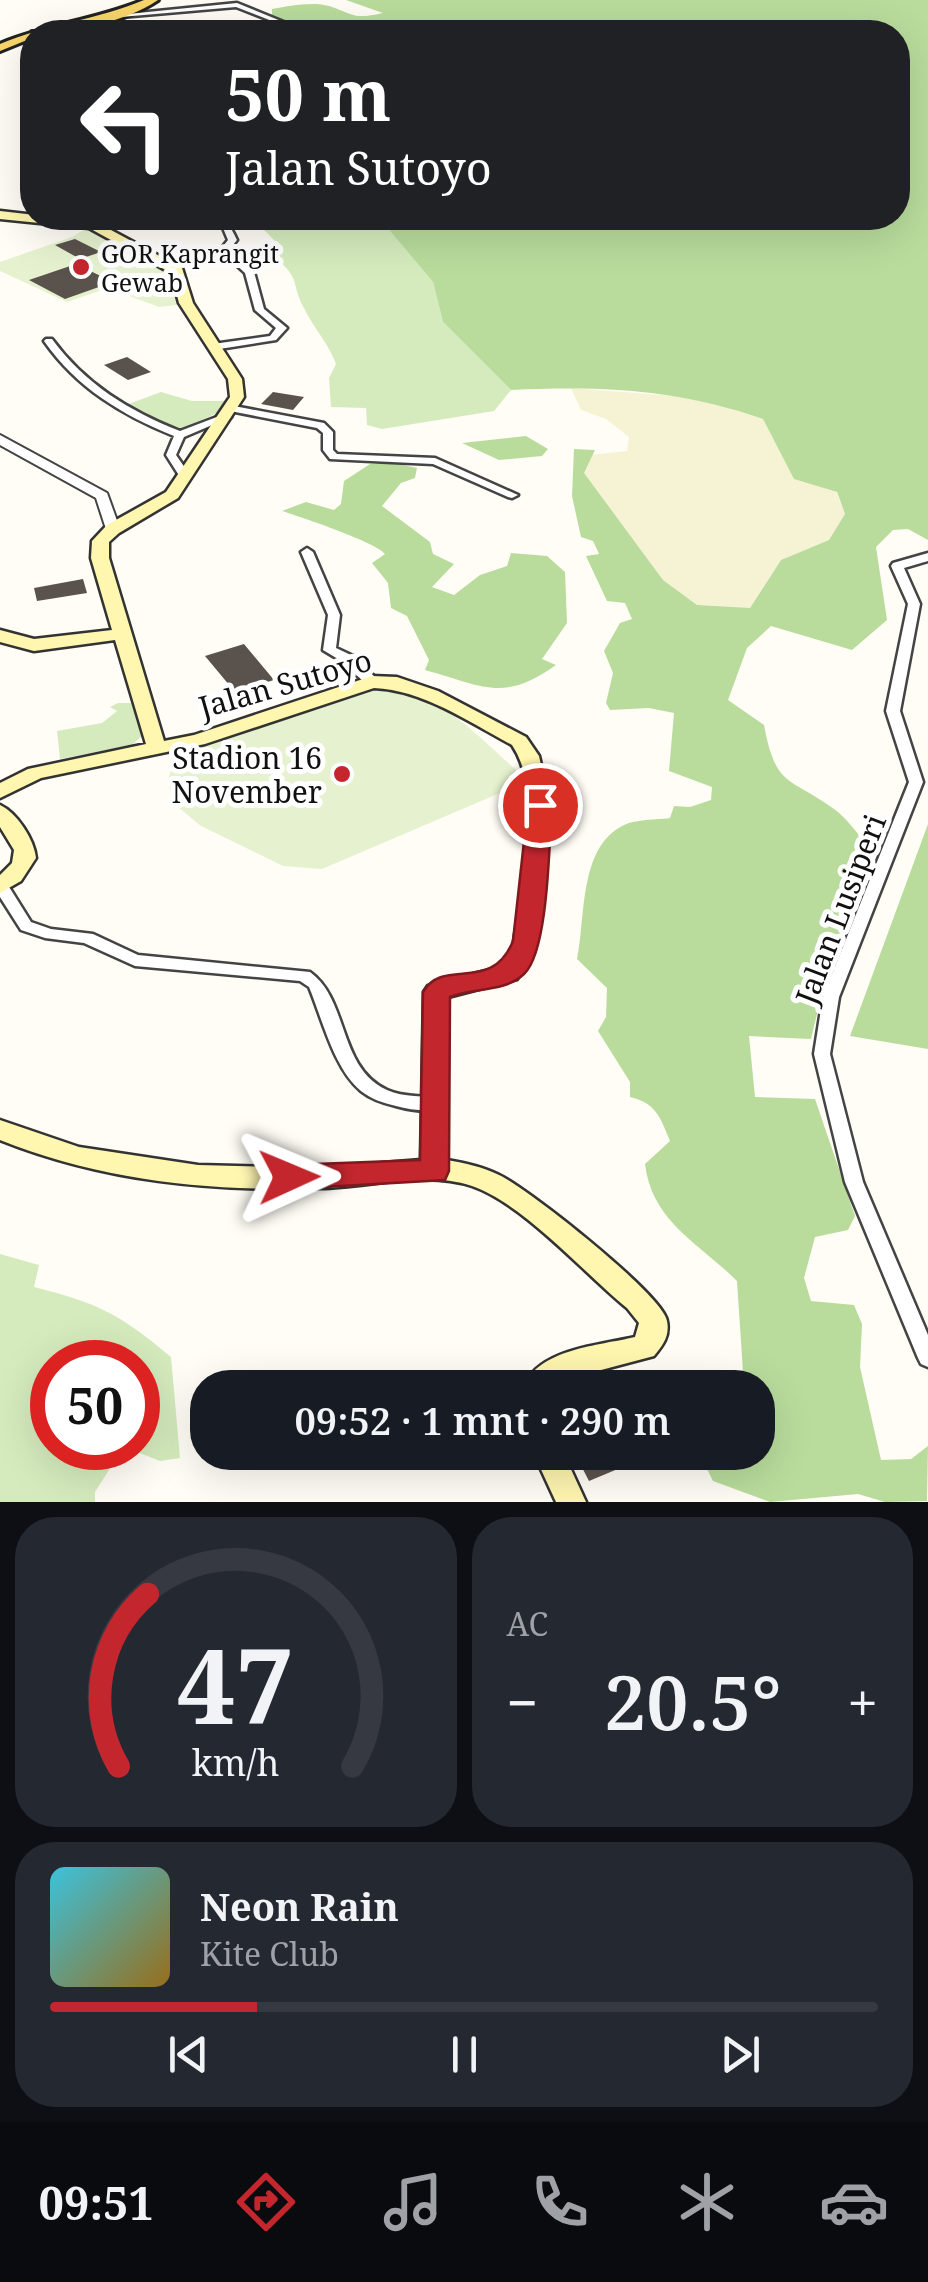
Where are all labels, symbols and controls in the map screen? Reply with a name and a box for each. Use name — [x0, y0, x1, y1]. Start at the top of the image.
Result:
text: 50 m — [225, 46, 391, 142]
icon: left — [60, 60, 190, 190]
text: Jalan Sutoyo — [225, 137, 492, 198]
place label: GOR Kaprangit Gewab — [101, 236, 279, 299]
marker: GOR Kaprangit Gewab — [70, 256, 92, 278]
street label: Jalan Sutoyo — [193, 639, 376, 727]
place label: Stadion 16 November — [171, 737, 322, 812]
marker: Stadion 16 November — [331, 763, 353, 785]
pin — [498, 763, 583, 848]
icon: arrive — [513, 778, 568, 833]
street label: Jalan Lusiperi — [785, 808, 895, 1011]
position arrow — [237, 1125, 341, 1229]
speed limit sign: 50 — [30, 1340, 160, 1470]
text: 09:52 · 1 mnt · 290 m — [294, 1394, 671, 1446]
text: AC — [507, 1602, 548, 1645]
text: 47 — [177, 1613, 295, 1754]
text: 20.5° — [604, 1650, 782, 1752]
text: − — [507, 1664, 538, 1739]
text: + — [847, 1664, 878, 1739]
text: km/h — [192, 1738, 280, 1786]
text: Neon Rain — [200, 1880, 399, 1932]
text: Kite Club — [200, 1932, 339, 1975]
icon: previous — [161, 2027, 216, 2082]
icon: pause — [437, 2027, 492, 2082]
icon: next — [713, 2027, 768, 2082]
icon: directions — [231, 2167, 301, 2237]
icon: music — [378, 2167, 448, 2237]
icon: phone — [525, 2167, 595, 2237]
icon: climate — [672, 2167, 742, 2237]
icon: car — [819, 2167, 889, 2237]
text: 09:51 — [39, 2172, 154, 2233]

